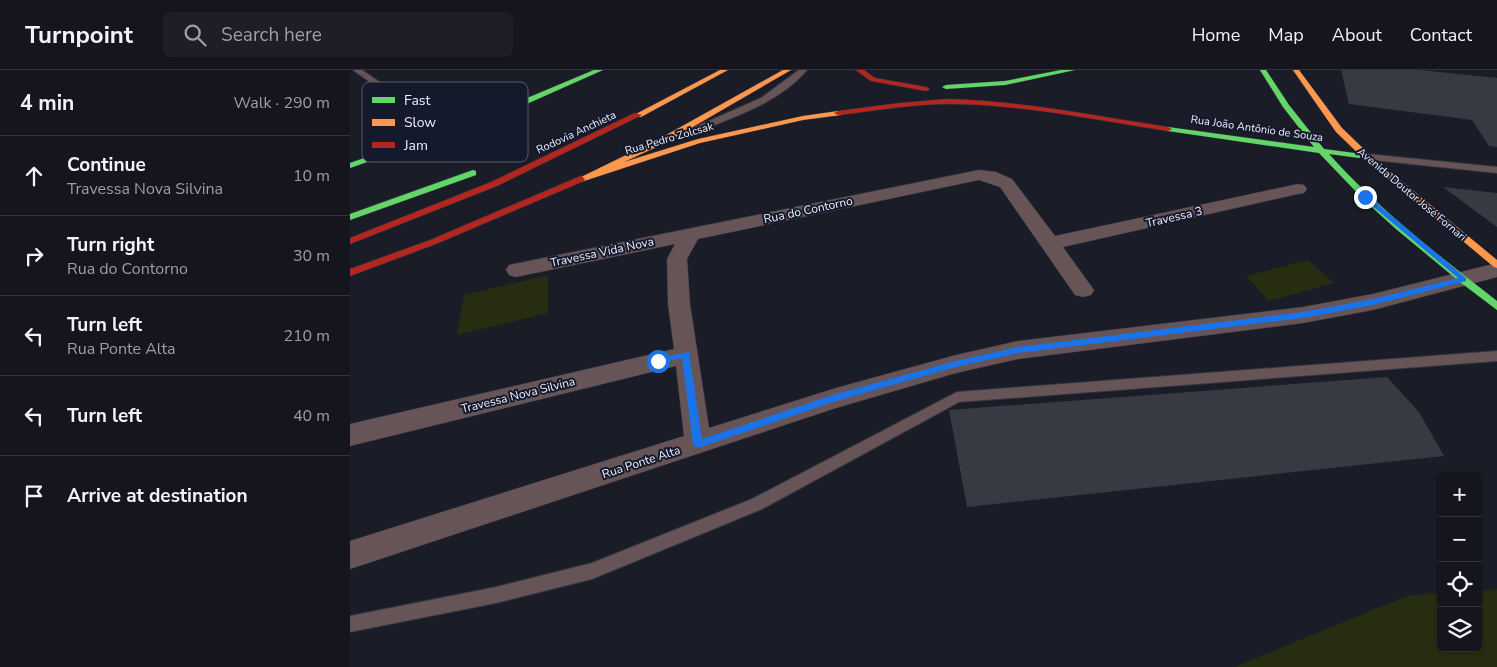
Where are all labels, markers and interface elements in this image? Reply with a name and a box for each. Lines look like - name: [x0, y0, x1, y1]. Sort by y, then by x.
- search box: [163, 12, 513, 57]
- text: Turnpoint: [25, 19, 133, 51]
- icon: search: [181, 21, 209, 49]
- text: Search here: [221, 22, 322, 48]
- text: Home: [1192, 23, 1240, 47]
- text: Map: [1268, 23, 1304, 47]
- text: About: [1332, 23, 1382, 47]
- text: Contact: [1410, 23, 1472, 47]
- legend: [362, 82, 528, 162]
- text: 4 min: [20, 89, 74, 117]
- text: Fast: [404, 91, 430, 110]
- text: Walk · 290 m: [234, 92, 330, 114]
- street label: Rodovia Anchieta: [534, 107, 619, 157]
- street label: Rua João Antônio de Souza: [1190, 112, 1324, 145]
- text: Slow: [404, 113, 436, 132]
- street label: Rua Pedro Zolcsak: [623, 119, 716, 158]
- text: Jam: [403, 136, 428, 155]
- street label: Avenida Doutor José Fornari: [1354, 144, 1469, 245]
- text: Continue: [67, 152, 146, 178]
- icon: ahead: [20, 162, 48, 190]
- text: 10 m: [293, 165, 330, 187]
- text: Travessa Nova Silvina: [67, 178, 223, 200]
- route end: [1354, 186, 1377, 209]
- street label: Rua do Contorno: [762, 193, 854, 227]
- street label: Travessa 3: [1144, 203, 1204, 231]
- text: Turn right: [67, 232, 154, 258]
- street label: Travessa Vida Nova: [549, 233, 655, 271]
- icon: right: [20, 242, 48, 270]
- text: 30 m: [293, 245, 330, 267]
- text: Rua do Contorno: [67, 258, 188, 280]
- text: Turn left: [67, 312, 142, 338]
- icon: left: [20, 322, 48, 350]
- text: 210 m: [283, 325, 330, 347]
- text: Rua Ponte Alta: [67, 338, 176, 360]
- route start: [647, 350, 670, 373]
- street label: Travessa Nova Silvina: [459, 373, 577, 417]
- icon: left: [20, 402, 48, 430]
- text: Turn left: [67, 403, 142, 429]
- text: 40 m: [293, 405, 330, 427]
- street label: Rua Ponte Alta: [600, 442, 682, 482]
- map controls: [1437, 472, 1482, 652]
- button: +: [1437, 472, 1482, 517]
- icon: arrive: [20, 482, 48, 510]
- text: Arrive at destination: [67, 483, 248, 509]
- button: −: [1437, 517, 1482, 562]
- button: locate: [1437, 562, 1482, 607]
- button: layers: [1437, 607, 1482, 652]

